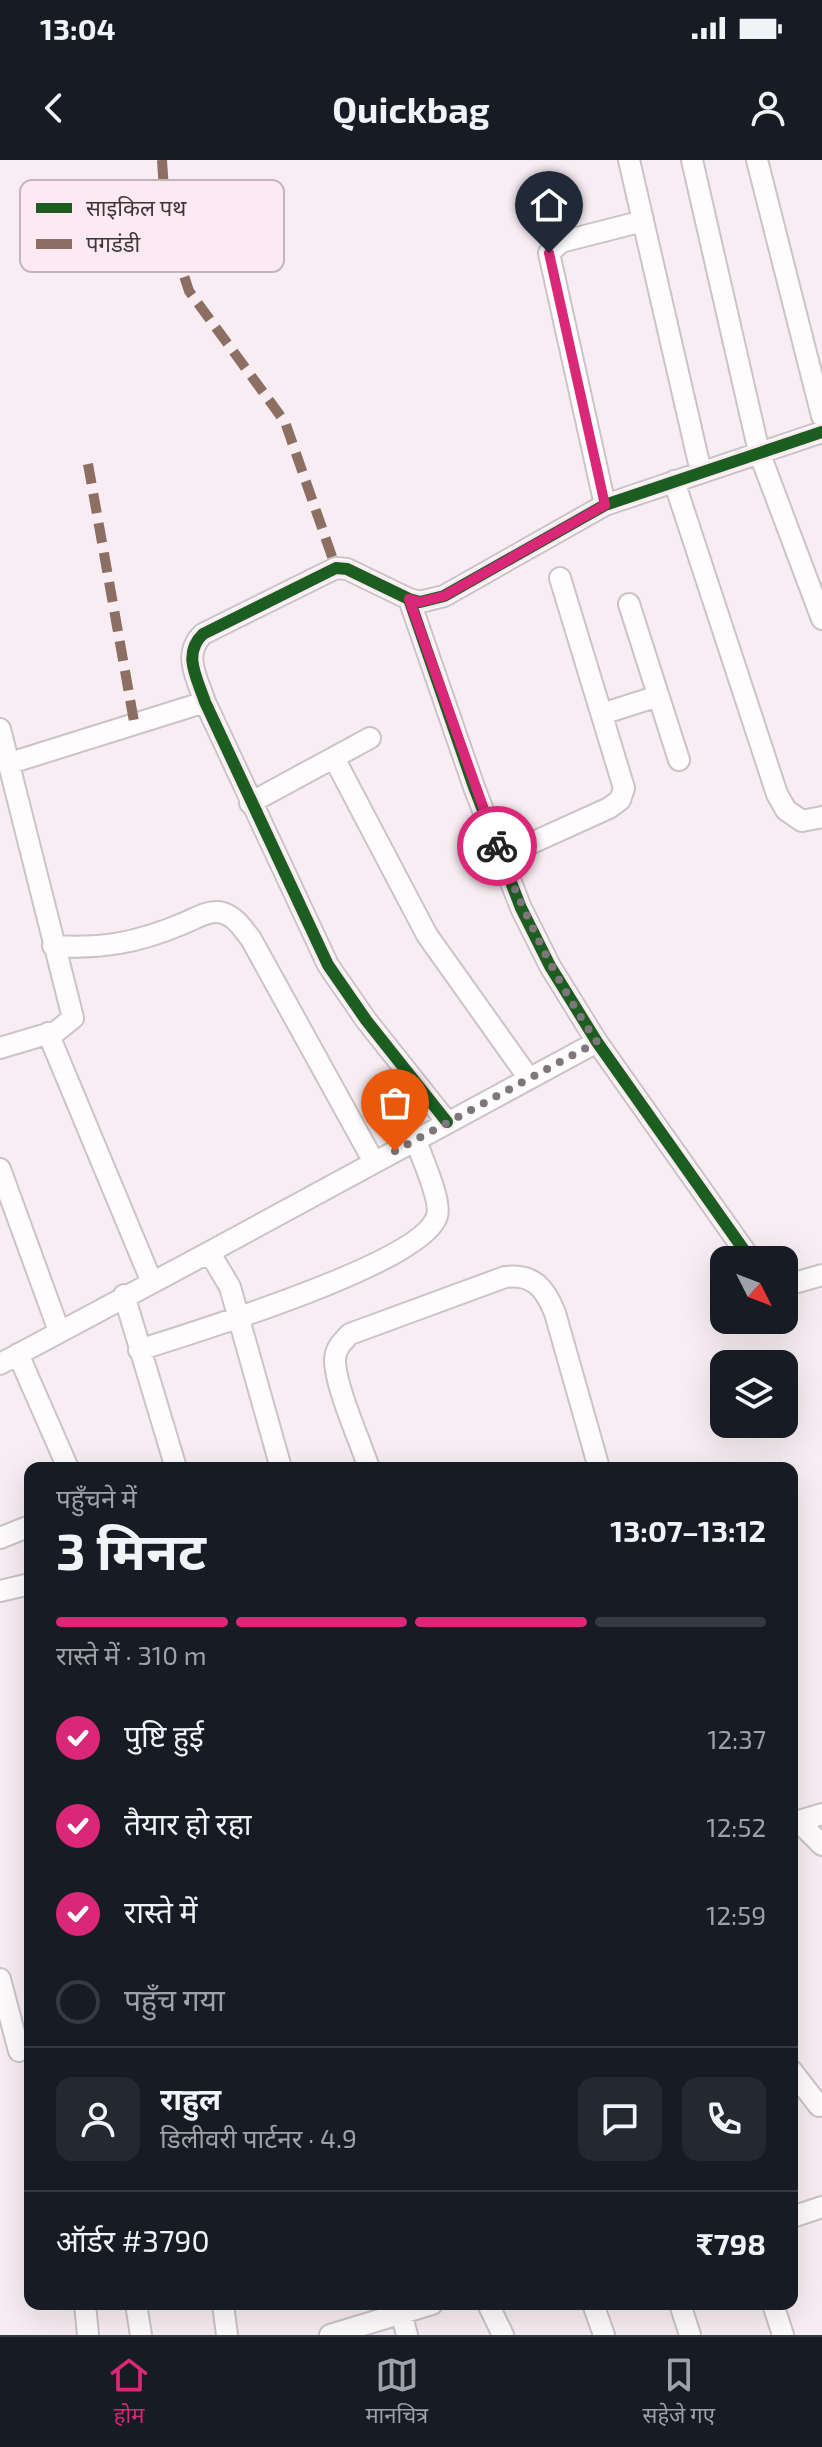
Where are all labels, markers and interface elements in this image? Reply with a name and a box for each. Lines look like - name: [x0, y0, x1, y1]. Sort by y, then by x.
- text: 13:04: [40, 10, 116, 46]
- icon: back: [32, 86, 76, 130]
- icon: person: [746, 86, 790, 130]
- text: Quickbag: [332, 87, 490, 130]
- pin: [515, 171, 583, 253]
- legend: [20, 180, 284, 272]
- icon: home: [527, 183, 571, 227]
- text: साइकिल पथ: [86, 194, 187, 220]
- text: पगडंडी: [86, 230, 140, 256]
- courier: [457, 806, 537, 886]
- icon: bike: [475, 824, 519, 868]
- pin: [361, 1069, 429, 1151]
- icon: bag: [373, 1081, 417, 1125]
- north arrow: [710, 1246, 798, 1334]
- map controls: [710, 1246, 798, 1438]
- button: layers: [710, 1350, 798, 1438]
- text: पहुँचने में: [56, 1482, 137, 1513]
- text: 13:07–13:12: [610, 1512, 766, 1548]
- text: 3 मिनट: [56, 1518, 206, 1580]
- text: रास्ते में · 310 m: [56, 1639, 206, 1670]
- icon: check: [56, 1716, 100, 1760]
- text: पुष्टि हुई: [124, 1717, 204, 1753]
- text: 12:37: [707, 1723, 766, 1754]
- icon: check: [56, 1804, 100, 1848]
- text: तैयार हो रहा: [124, 1805, 252, 1841]
- text: 12:52: [706, 1811, 766, 1842]
- icon: check: [56, 1892, 100, 1936]
- text: रास्ते में: [124, 1893, 197, 1929]
- text: 12:59: [706, 1899, 766, 1930]
- text: पहुँच गया: [124, 1981, 225, 2017]
- button: person: [56, 2077, 140, 2161]
- button: chat: [578, 2077, 662, 2161]
- button: phone: [682, 2077, 766, 2161]
- text: राहुल: [160, 2080, 221, 2116]
- text: डिलीवरी पार्टनर · 4.9: [160, 2122, 357, 2153]
- text: ऑर्डर #3790: [56, 2222, 210, 2258]
- text: ₹798: [696, 2225, 766, 2261]
- tab: होम: [107, 2353, 151, 2432]
- tab: मानचित्र: [365, 2353, 428, 2432]
- tab: सहेजे गए: [643, 2353, 715, 2432]

